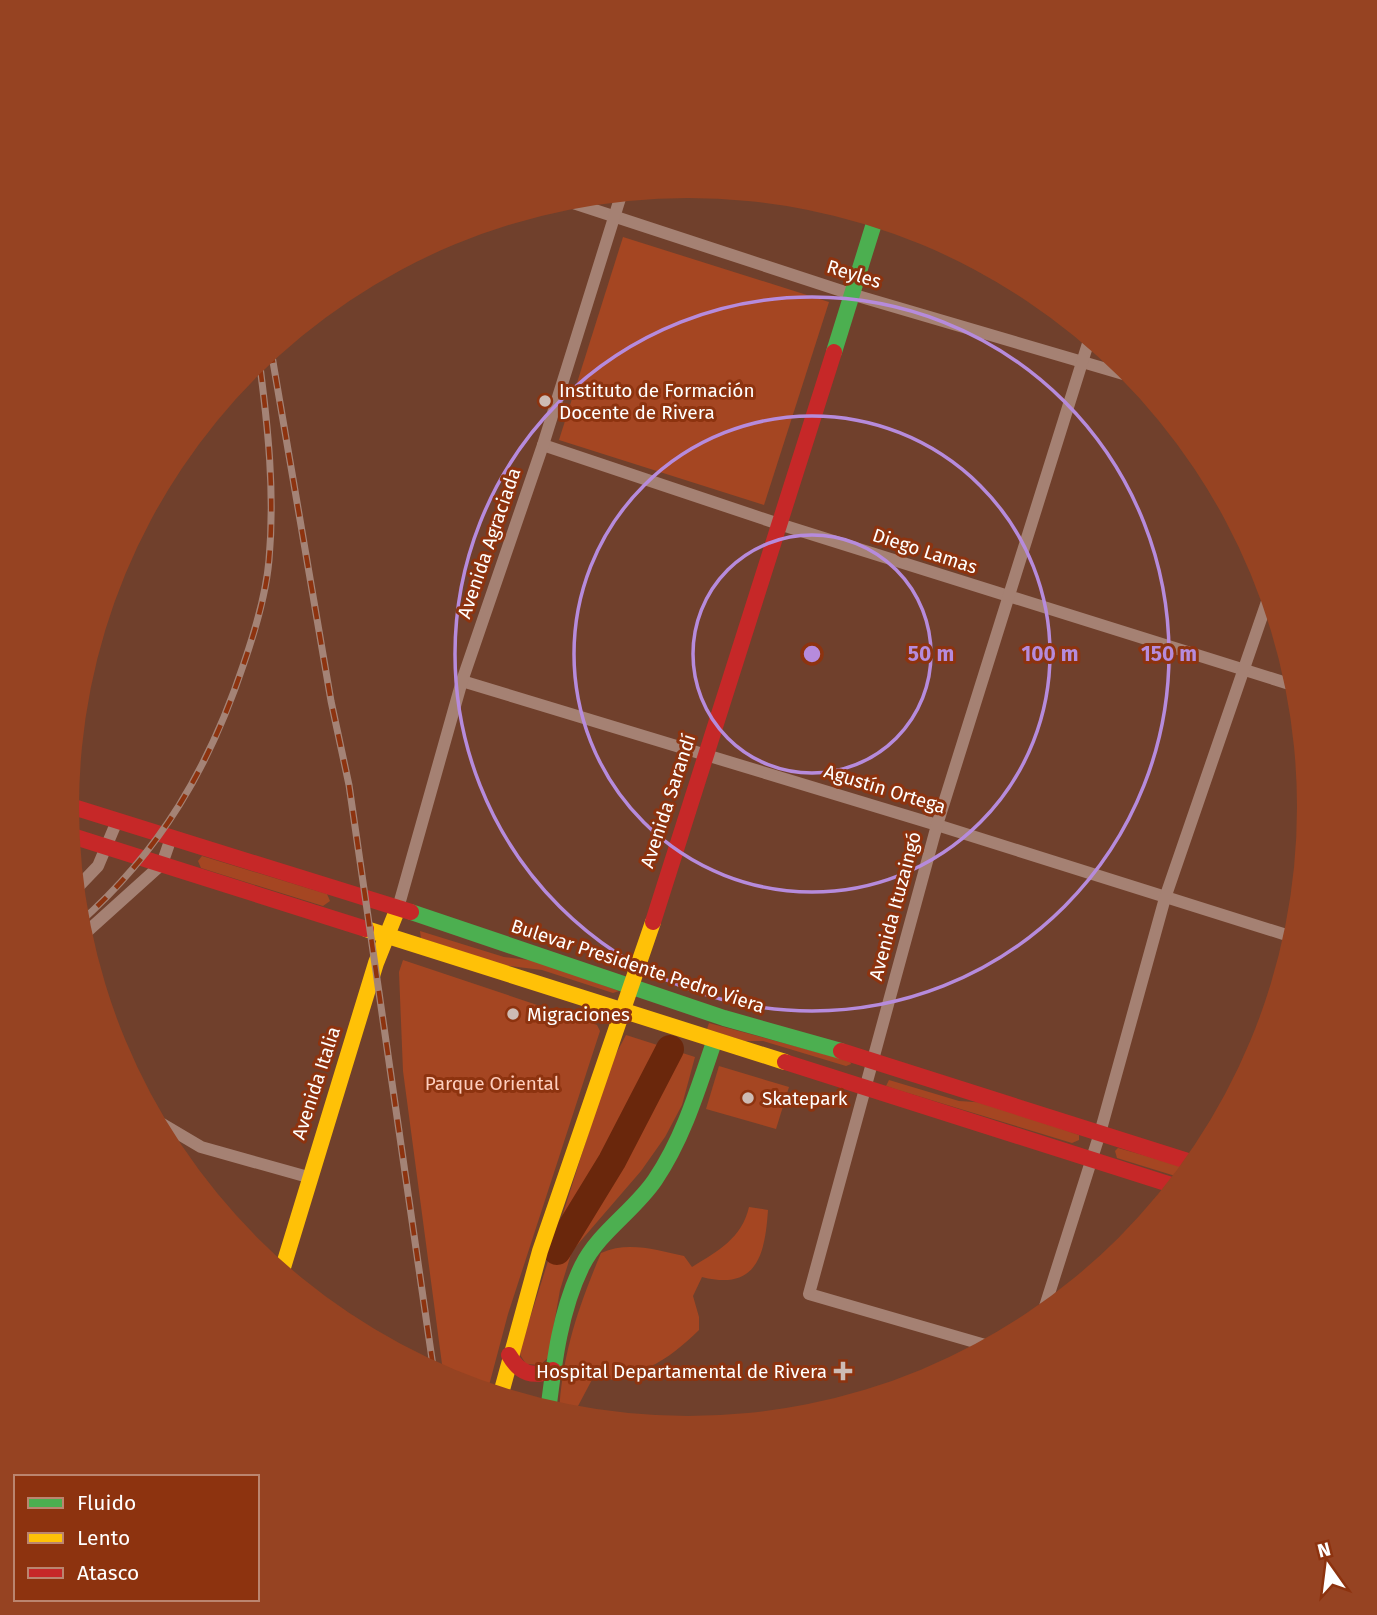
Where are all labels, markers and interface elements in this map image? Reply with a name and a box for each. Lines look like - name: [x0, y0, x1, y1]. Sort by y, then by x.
- street label: Reyles: [824, 255, 884, 293]
- place label: Instituto de Formación Docente de Rivera: [559, 379, 755, 424]
- marker: Instituto de Formación Docente de Rivera: [537, 393, 553, 409]
- street label: Avenida Agraciada: [452, 465, 526, 621]
- street label: Diego Lamas: [870, 523, 980, 579]
- text: 50 m: [908, 641, 954, 667]
- text: 100 m: [1021, 641, 1079, 667]
- text: 150 m: [1141, 641, 1197, 667]
- centre of rings: [800, 642, 824, 666]
- street label: Avenida Sarandí: [636, 731, 700, 871]
- street label: Agustín Ortega: [821, 760, 949, 818]
- street label: Avenida Ituzaingó: [864, 829, 926, 983]
- street label: Bulevar Presidente Pedro Viera: [508, 914, 768, 1018]
- place label: Migraciones: [527, 1003, 630, 1026]
- marker: Migraciones: [505, 1006, 521, 1022]
- street label: Avenida Italia: [287, 1024, 345, 1142]
- park label: Parque Oriental: [425, 1072, 560, 1095]
- place label: Skatepark: [762, 1087, 848, 1110]
- marker: Skatepark: [740, 1090, 756, 1106]
- place label: Hospital Departamental de Rivera: [536, 1360, 827, 1383]
- marker: Hospital Departamental de Rivera: [833, 1361, 853, 1381]
- legend: [14, 1475, 259, 1601]
- text: Fluido: [77, 1490, 136, 1516]
- text: Lento: [77, 1525, 130, 1551]
- north arrow: [1293, 1531, 1363, 1601]
- text: N: [1315, 1537, 1333, 1563]
- text: Atasco: [77, 1560, 139, 1586]

